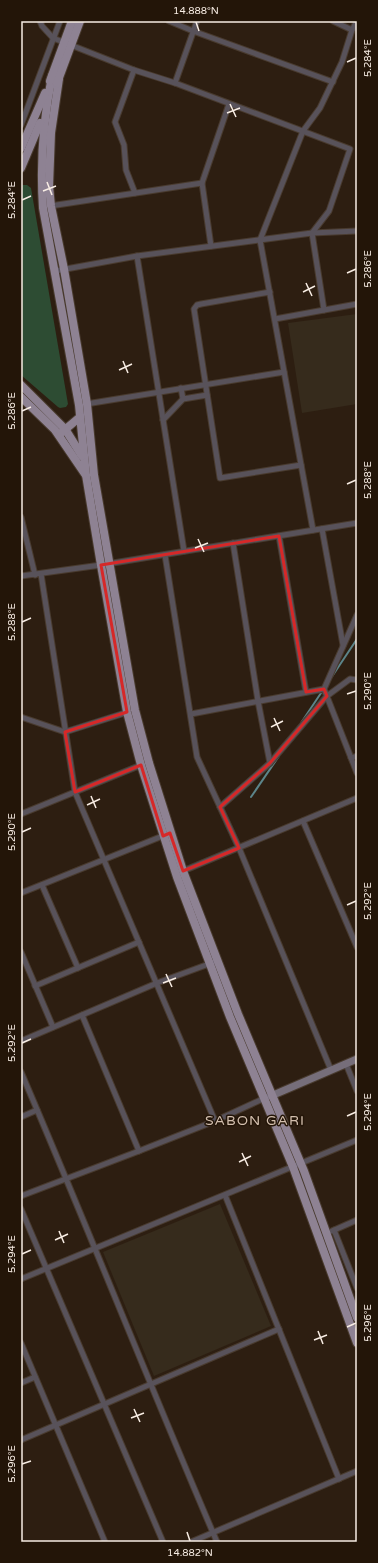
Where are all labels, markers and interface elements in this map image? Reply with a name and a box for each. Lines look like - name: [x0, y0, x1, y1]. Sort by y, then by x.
- text: 14.888°N: [173, 5, 219, 17]
- text: 5.284°E: [362, 39, 374, 77]
- text: 5.284°E: [6, 181, 18, 219]
- text: 5.286°E: [362, 250, 374, 288]
- text: 5.286°E: [6, 392, 18, 430]
- text: 5.288°E: [362, 461, 374, 499]
- text: 5.288°E: [6, 603, 18, 641]
- text: 5.290°E: [362, 672, 374, 710]
- text: 5.290°E: [6, 813, 18, 851]
- text: 5.292°E: [362, 882, 374, 920]
- text: 5.292°E: [6, 1024, 18, 1062]
- text: 5.294°E: [362, 1093, 374, 1131]
- district label: SABON GARI: [205, 1112, 305, 1129]
- text: 5.294°E: [6, 1235, 18, 1273]
- text: 5.296°E: [362, 1304, 374, 1342]
- text: 5.296°E: [6, 1445, 18, 1483]
- text: 14.882°N: [167, 1547, 213, 1559]

